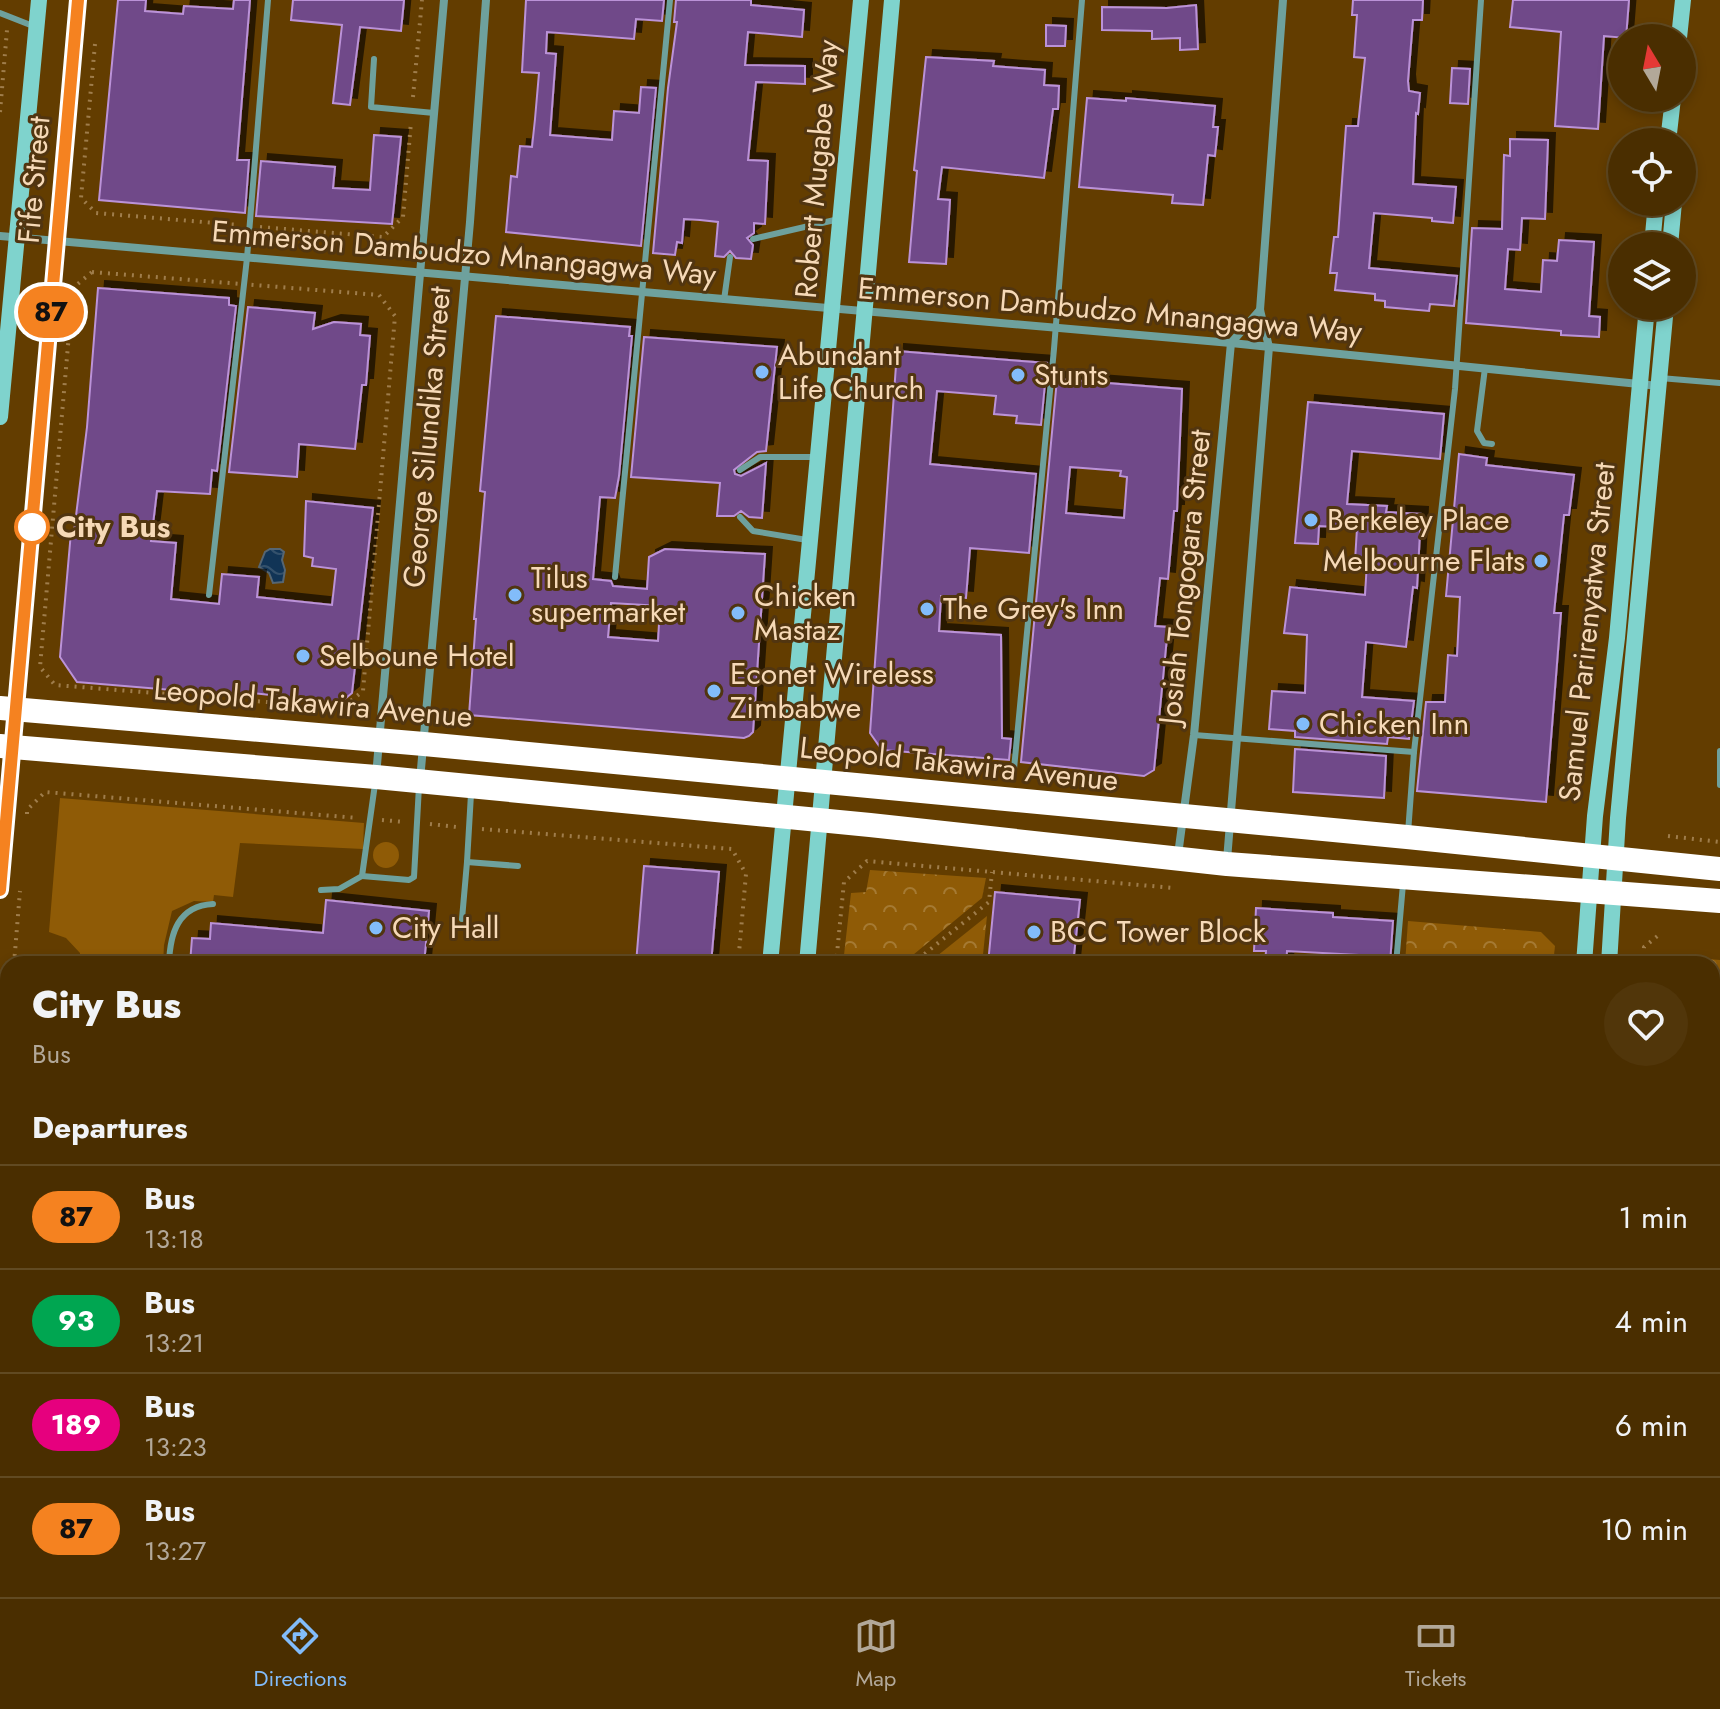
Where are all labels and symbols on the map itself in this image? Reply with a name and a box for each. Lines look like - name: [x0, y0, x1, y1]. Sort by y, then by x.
- north arrow: [1608, 24, 1696, 112]
- street label: Robert Mugabe Way: [784, 37, 849, 300]
- street label: Fife Street: [7, 114, 61, 245]
- street label: Emmerson Dambudzo Mnangagwa Way: [210, 209, 719, 296]
- street label: Emmerson Dambudzo Mnangagwa Way: [856, 266, 1365, 353]
- street label: George Silundika Street: [392, 284, 461, 589]
- line badge: 87: [15, 286, 87, 338]
- place label: Abundant Life Church: [778, 333, 924, 410]
- place label: Stunts: [1034, 353, 1108, 396]
- marker: Abundant Life Church: [753, 363, 771, 381]
- marker: Stunts: [1009, 366, 1027, 384]
- street label: Josiah Tongogara Street: [1147, 427, 1221, 730]
- street label: Samuel Parirenyatwa Street: [1547, 460, 1626, 804]
- place label: Berkeley Place: [1327, 498, 1509, 541]
- place label: City Bus: [56, 505, 170, 548]
- marker: City Bus: [15, 510, 49, 544]
- marker: Berkeley Place: [1302, 511, 1320, 529]
- place label: Melbourne Flats: [1323, 539, 1525, 582]
- marker: Melbourne Flats: [1532, 552, 1550, 570]
- place label: Tilus supermarket: [531, 556, 686, 633]
- place label: Chicken Mastaz: [754, 574, 856, 651]
- marker: Tilus supermarket: [506, 586, 524, 604]
- place label: The Grey's Inn: [943, 587, 1124, 630]
- marker: The Grey's Inn: [918, 600, 936, 618]
- marker: Chicken Mastaz: [729, 604, 747, 622]
- place label: Selboune Hotel: [319, 634, 515, 677]
- marker: Selboune Hotel: [294, 647, 312, 665]
- place label: Econet Wireless Zimbabwe: [730, 652, 934, 729]
- street label: Leopold Takawira Avenue: [152, 667, 474, 738]
- marker: Econet Wireless Zimbabwe: [705, 682, 723, 700]
- place label: Chicken Inn: [1319, 702, 1469, 745]
- marker: Chicken Inn: [1294, 715, 1312, 733]
- street label: Leopold Takawira Avenue: [798, 725, 1120, 802]
- place label: City Hall: [392, 906, 499, 949]
- place label: BCC Tower Block: [1050, 910, 1267, 953]
- marker: City Hall: [367, 919, 385, 937]
- marker: BCC Tower Block: [1025, 923, 1043, 941]

